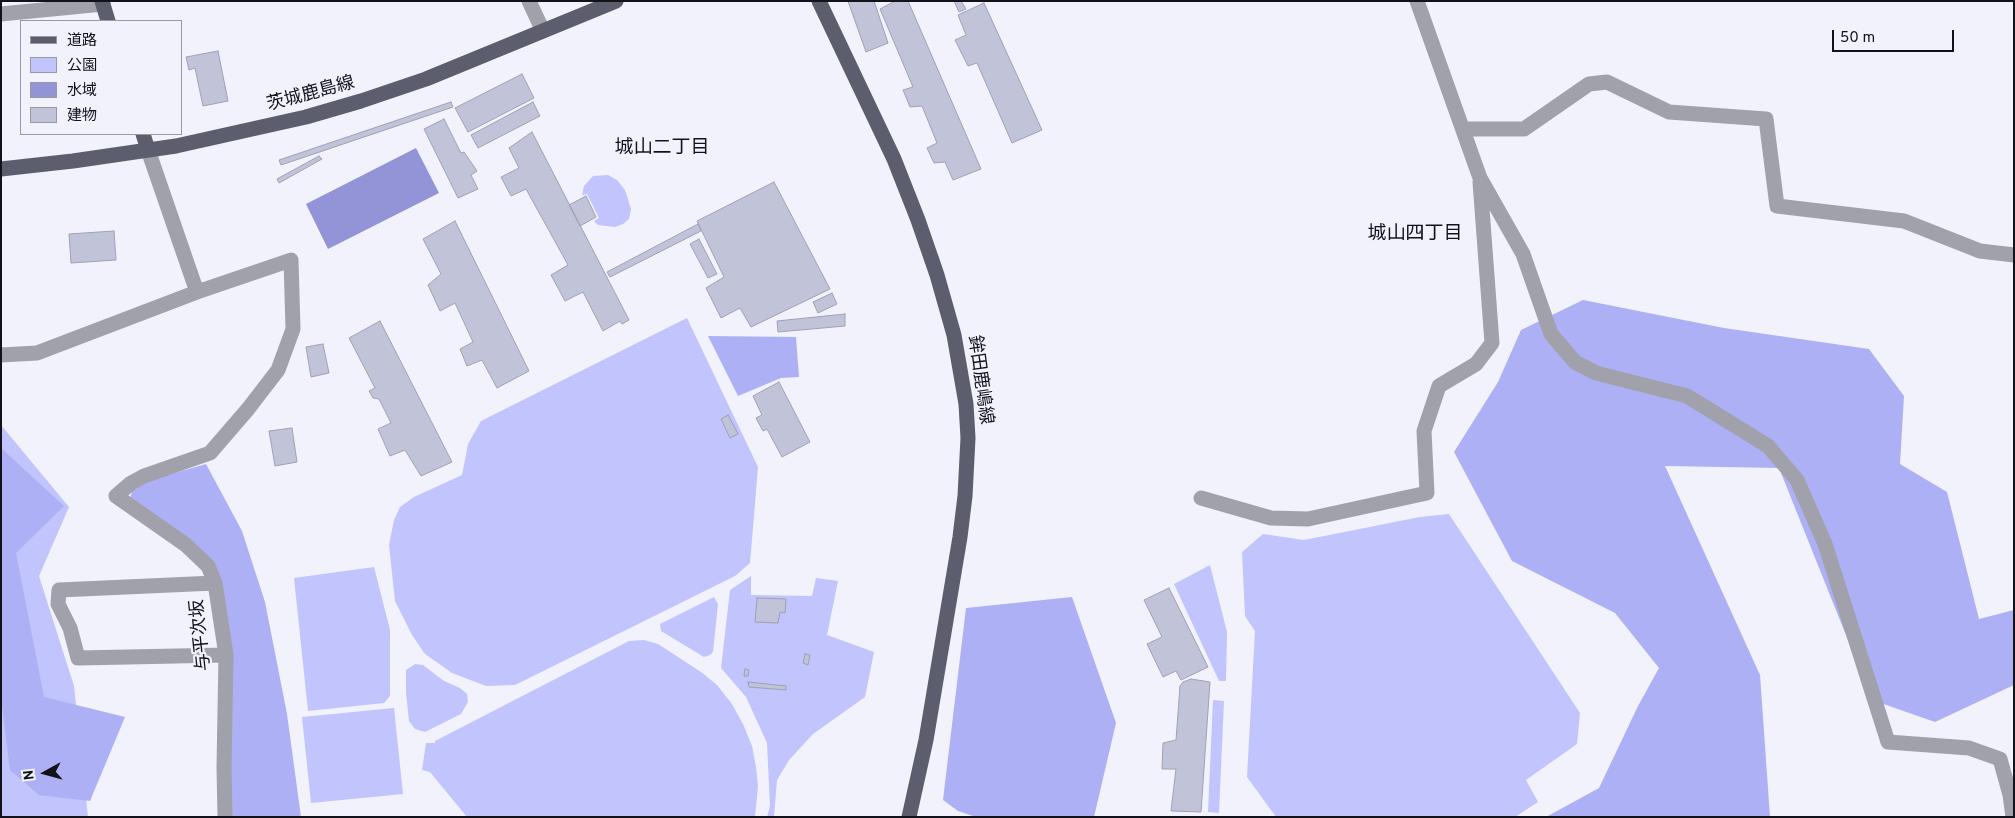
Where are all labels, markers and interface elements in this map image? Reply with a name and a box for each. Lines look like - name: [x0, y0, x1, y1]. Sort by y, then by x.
- legend: [20, 20, 182, 135]
- scale bar: [1835, 20, 1958, 52]
- text: 50 m: [1840, 29, 1875, 48]
- text: 道路: [67, 32, 97, 51]
- text: 公園: [67, 57, 97, 76]
- street label: 茨城鹿島線: [265, 73, 357, 117]
- text: 水域: [67, 82, 97, 101]
- text: 建物: [67, 107, 97, 126]
- district label: 城山二丁目: [615, 138, 709, 160]
- district label: 城山四丁目: [1368, 224, 1462, 246]
- street label: 鉾田鹿嶋線: [962, 334, 996, 426]
- street label: 与平次坂: [187, 598, 217, 672]
- north arrow: [20, 748, 70, 798]
- text: N: [21, 769, 39, 781]

